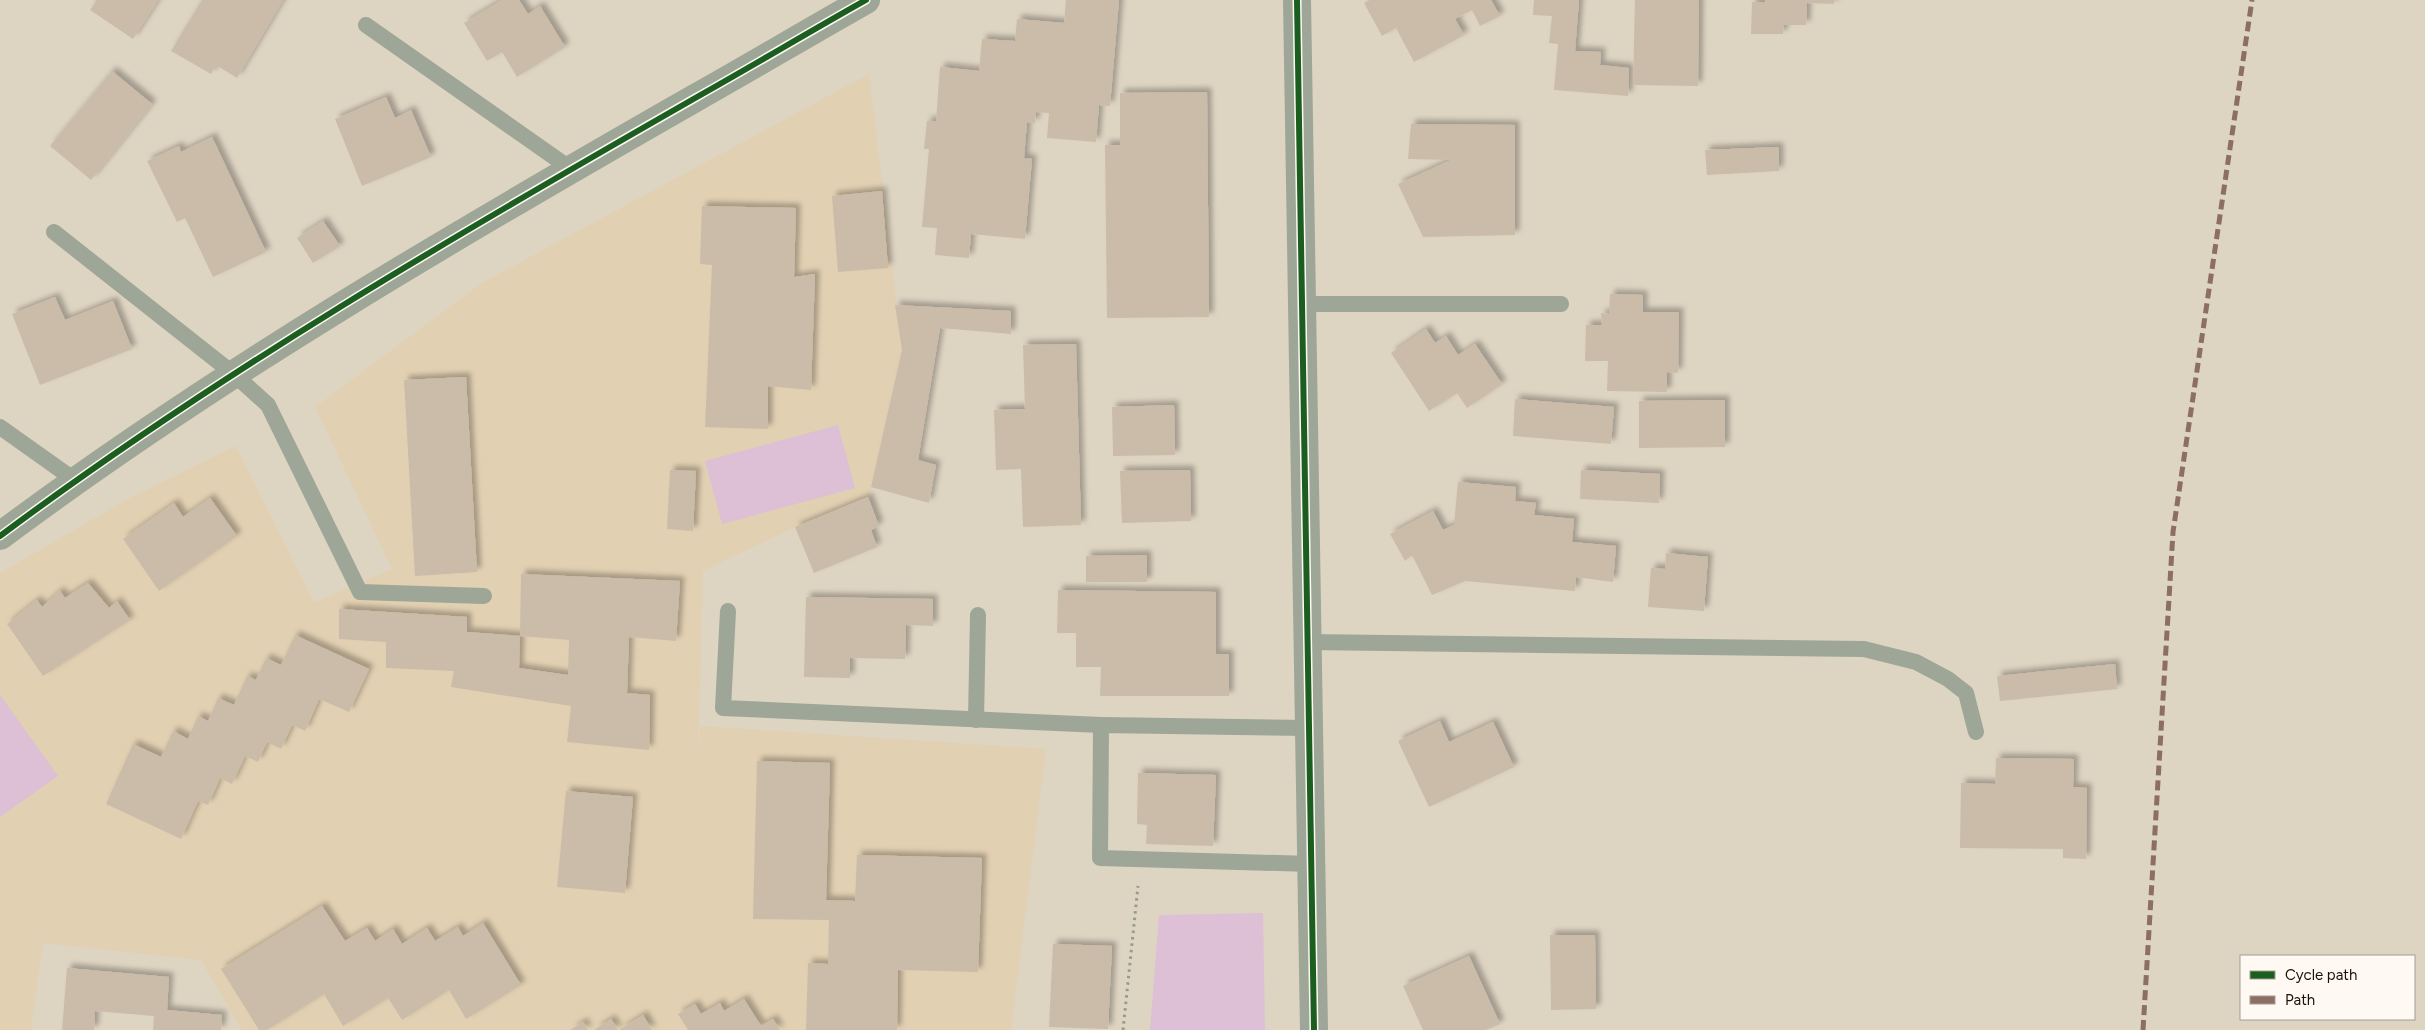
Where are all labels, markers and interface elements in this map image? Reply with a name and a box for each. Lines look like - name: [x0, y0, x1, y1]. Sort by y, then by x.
- legend: [2240, 955, 2415, 1020]
- text: Cycle path: [2285, 966, 2357, 984]
- text: Path: [2285, 991, 2315, 1009]

